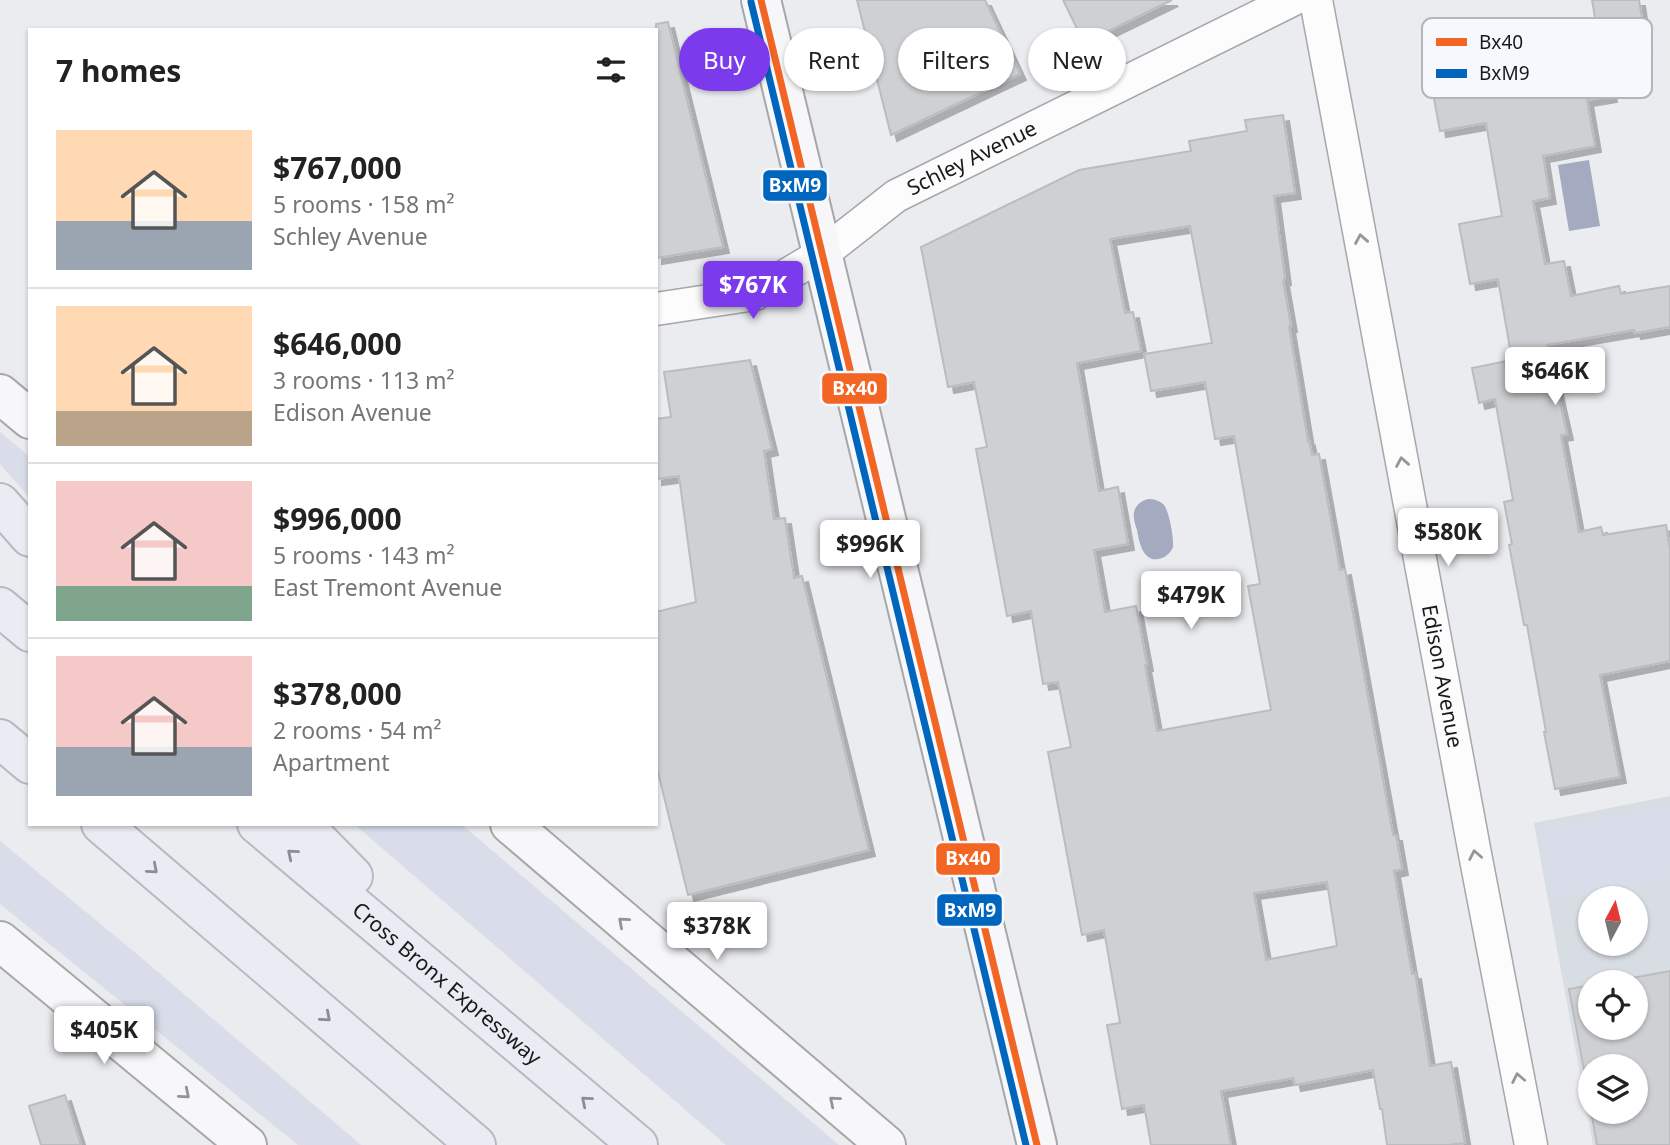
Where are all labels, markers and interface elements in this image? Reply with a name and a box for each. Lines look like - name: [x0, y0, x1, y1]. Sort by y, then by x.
- legend: [1422, 18, 1652, 98]
- chip: Buy: [679, 28, 770, 91]
- chip: Rent: [784, 28, 884, 91]
- chip: Filters: [898, 28, 1014, 91]
- chip: New: [1028, 28, 1126, 91]
- text: Bx40: [1479, 29, 1523, 55]
- text: 7 homes: [56, 50, 181, 91]
- icon: filters: [592, 51, 630, 89]
- text: BxM9: [1479, 60, 1530, 86]
- street label: Schley Avenue: [902, 114, 1041, 201]
- text: $767,000: [273, 147, 402, 188]
- icon: home: [112, 158, 196, 242]
- line badge: BxM9: [762, 169, 828, 202]
- text: BxM9: [769, 172, 821, 198]
- text: 5 rooms · 158 m²: [273, 188, 455, 220]
- text: Schley Avenue: [273, 220, 428, 252]
- one-way arrow: [1354, 233, 1369, 245]
- pin: $767K: [704, 262, 802, 321]
- text: $767K: [719, 268, 787, 300]
- text: $646,000: [273, 323, 402, 364]
- icon: home: [112, 334, 196, 418]
- pin: $646K: [1506, 348, 1604, 407]
- text: $646K: [1521, 354, 1589, 386]
- text: 3 rooms · 113 m²: [273, 364, 455, 396]
- line badge: Bx40: [821, 372, 888, 405]
- text: Bx40: [832, 375, 878, 401]
- text: Edison Avenue: [273, 396, 432, 428]
- one-way arrow: [1395, 456, 1410, 468]
- text: $996,000: [273, 498, 402, 539]
- pin: $580K: [1399, 508, 1497, 568]
- icon: home: [112, 509, 196, 593]
- text: $580K: [1414, 515, 1482, 547]
- pin: $996K: [821, 520, 919, 580]
- text: $996K: [836, 527, 904, 559]
- text: 5 rooms · 143 m²: [273, 539, 455, 571]
- text: East Tremont Avenue: [273, 571, 502, 603]
- pin: $479K: [1142, 572, 1240, 631]
- text: $479K: [1157, 578, 1225, 610]
- street label: Edison Avenue: [1416, 602, 1470, 750]
- text: $378,000: [273, 673, 402, 714]
- icon: home: [112, 684, 196, 768]
- text: 2 rooms · 54 m²: [273, 714, 442, 746]
- text: Apartment: [273, 746, 390, 778]
- line badge: Bx40: [935, 842, 1001, 876]
- text: Bx40: [945, 845, 991, 871]
- one-way arrow: [1468, 849, 1483, 861]
- one-way arrow: [288, 850, 301, 862]
- one-way arrow: [145, 861, 158, 873]
- north arrow: [1578, 886, 1648, 956]
- map controls: [1578, 886, 1648, 1124]
- line badge: BxM9: [936, 893, 1003, 927]
- street label: Cross Bronx Expressway: [347, 895, 548, 1071]
- text: BxM9: [944, 897, 996, 923]
- pin: $378K: [668, 902, 766, 962]
- text: $378K: [683, 909, 751, 941]
- one-way arrow: [619, 918, 632, 930]
- button: locate: [1578, 970, 1648, 1040]
- pin: $405K: [55, 1006, 153, 1066]
- one-way arrow: [318, 1009, 331, 1021]
- text: $405K: [70, 1013, 138, 1045]
- button: layers: [1578, 1054, 1648, 1124]
- one-way arrow: [1511, 1072, 1526, 1084]
- one-way arrow: [176, 1086, 189, 1098]
- one-way arrow: [581, 1097, 593, 1110]
- one-way arrow: [829, 1097, 842, 1109]

